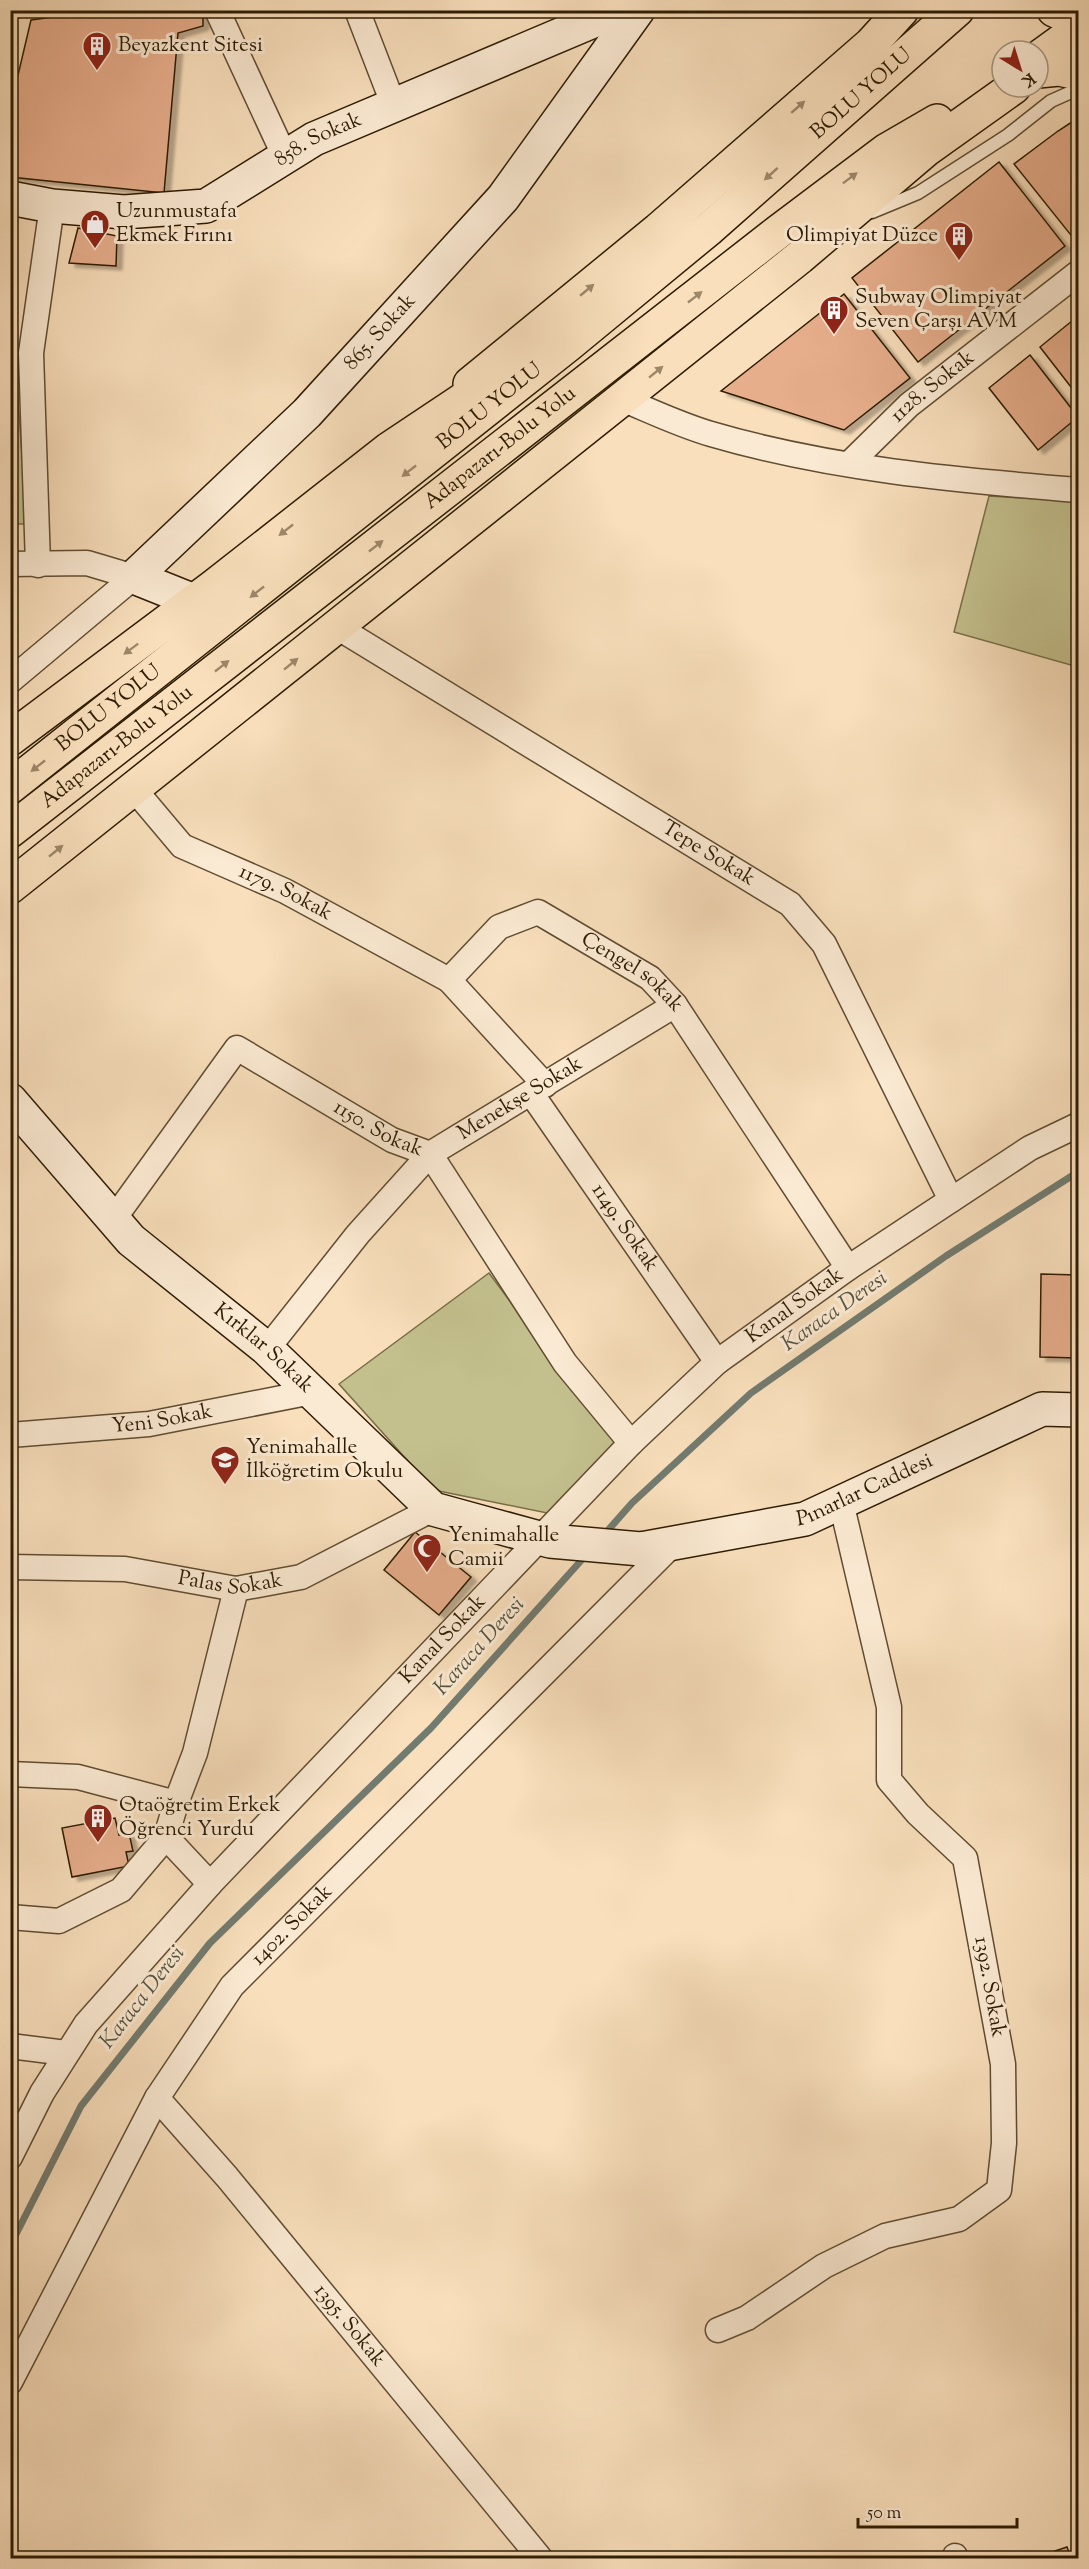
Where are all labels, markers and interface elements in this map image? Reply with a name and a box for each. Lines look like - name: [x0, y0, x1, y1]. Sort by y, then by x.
- building icon: Beyazkent Sitesi: [81, 30, 113, 72]
- place label: Beyazkent Sitesi: [118, 31, 263, 61]
- north arrow: [990, 39, 1050, 99]
- street label: BOLU YOLU: [804, 41, 919, 147]
- text: K: [1016, 66, 1039, 92]
- one-way arrow: [790, 101, 805, 114]
- street label: 858. Sokak: [269, 105, 367, 175]
- one-way arrow: [764, 167, 779, 180]
- one-way arrow: [842, 172, 858, 184]
- place label: Uzunmustafa Ekmek Fırını: [116, 197, 237, 251]
- shop icon: Uzunmustafa Ekmek Fırını: [79, 208, 111, 250]
- building icon: Olimpiyat Düzce: [943, 220, 975, 262]
- place label: Olimpiyat Düzce: [786, 221, 938, 251]
- place label: Subway Olimpiyat Seven Çarşı AVM: [855, 283, 1022, 337]
- one-way arrow: [579, 284, 594, 297]
- street label: 865. Sokak: [338, 287, 424, 377]
- one-way arrow: [688, 291, 703, 303]
- building icon: Subway Olimpiyat Seven Çarşı AVM: [818, 294, 850, 336]
- street label: 1128. Sokak: [884, 343, 982, 430]
- street label: BOLU YOLU: [431, 356, 549, 458]
- one-way arrow: [649, 366, 664, 378]
- street label: Adapazarı-Bolu Yolu: [418, 379, 583, 517]
- one-way arrow: [402, 464, 417, 476]
- one-way arrow: [279, 524, 294, 536]
- one-way arrow: [368, 539, 384, 552]
- one-way arrow: [249, 585, 264, 598]
- one-way arrow: [124, 642, 139, 654]
- street label: BOLU YOLU: [50, 658, 168, 760]
- one-way arrow: [283, 658, 298, 670]
- one-way arrow: [215, 660, 230, 672]
- street label: Adapazarı-Bolu Yolu: [35, 678, 200, 816]
- one-way arrow: [30, 759, 46, 772]
- street label: Tepe Sokak: [656, 814, 761, 894]
- one-way arrow: [48, 844, 64, 857]
- street label: 1179. Sokak: [234, 857, 338, 929]
- street label: Çengel sokak: [575, 925, 690, 1020]
- street label: Menekşe Sokak: [452, 1049, 589, 1149]
- street label: 1150. Sokak: [327, 1093, 428, 1165]
- street label: 1149. Sokak: [583, 1178, 666, 1278]
- street label: Kanal Sokak: [740, 1260, 850, 1352]
- water label: Karaca Deresi: [775, 1264, 895, 1360]
- street label: Kırklar Sokak: [206, 1296, 320, 1401]
- street label: Yeni Sokak: [110, 1397, 216, 1442]
- place label: Yenimahalle İlköğretim Okulu: [246, 1433, 403, 1487]
- school or university icon: Yenimahalle İlköğretim Okulu: [209, 1444, 241, 1486]
- street label: Pınarlar Caddesi: [794, 1447, 938, 1535]
- place label: Yenimahalle Camii: [448, 1521, 559, 1575]
- mosque icon: Yenimahalle Camii: [411, 1532, 443, 1574]
- street label: Palas Sokak: [175, 1564, 286, 1604]
- street label: Kanal Sokak: [393, 1588, 494, 1691]
- water label: Karaca Deresi: [427, 1591, 533, 1703]
- place label: Otaöğretim Erkek Öğrenci Yurdu: [119, 1791, 281, 1845]
- building icon: Otaöğretim Erkek Öğrenci Yurdu: [82, 1802, 114, 1844]
- street label: 1402. Sokak: [245, 1878, 340, 1973]
- street label: 1392. Sokak: [965, 1934, 1013, 2040]
- water label: Karaca Deresi: [93, 1940, 193, 2056]
- street label: 1395. Sokak: [306, 2278, 393, 2374]
- scale bar: [858, 2491, 1017, 2529]
- text: 50 m: [866, 2501, 902, 2527]

